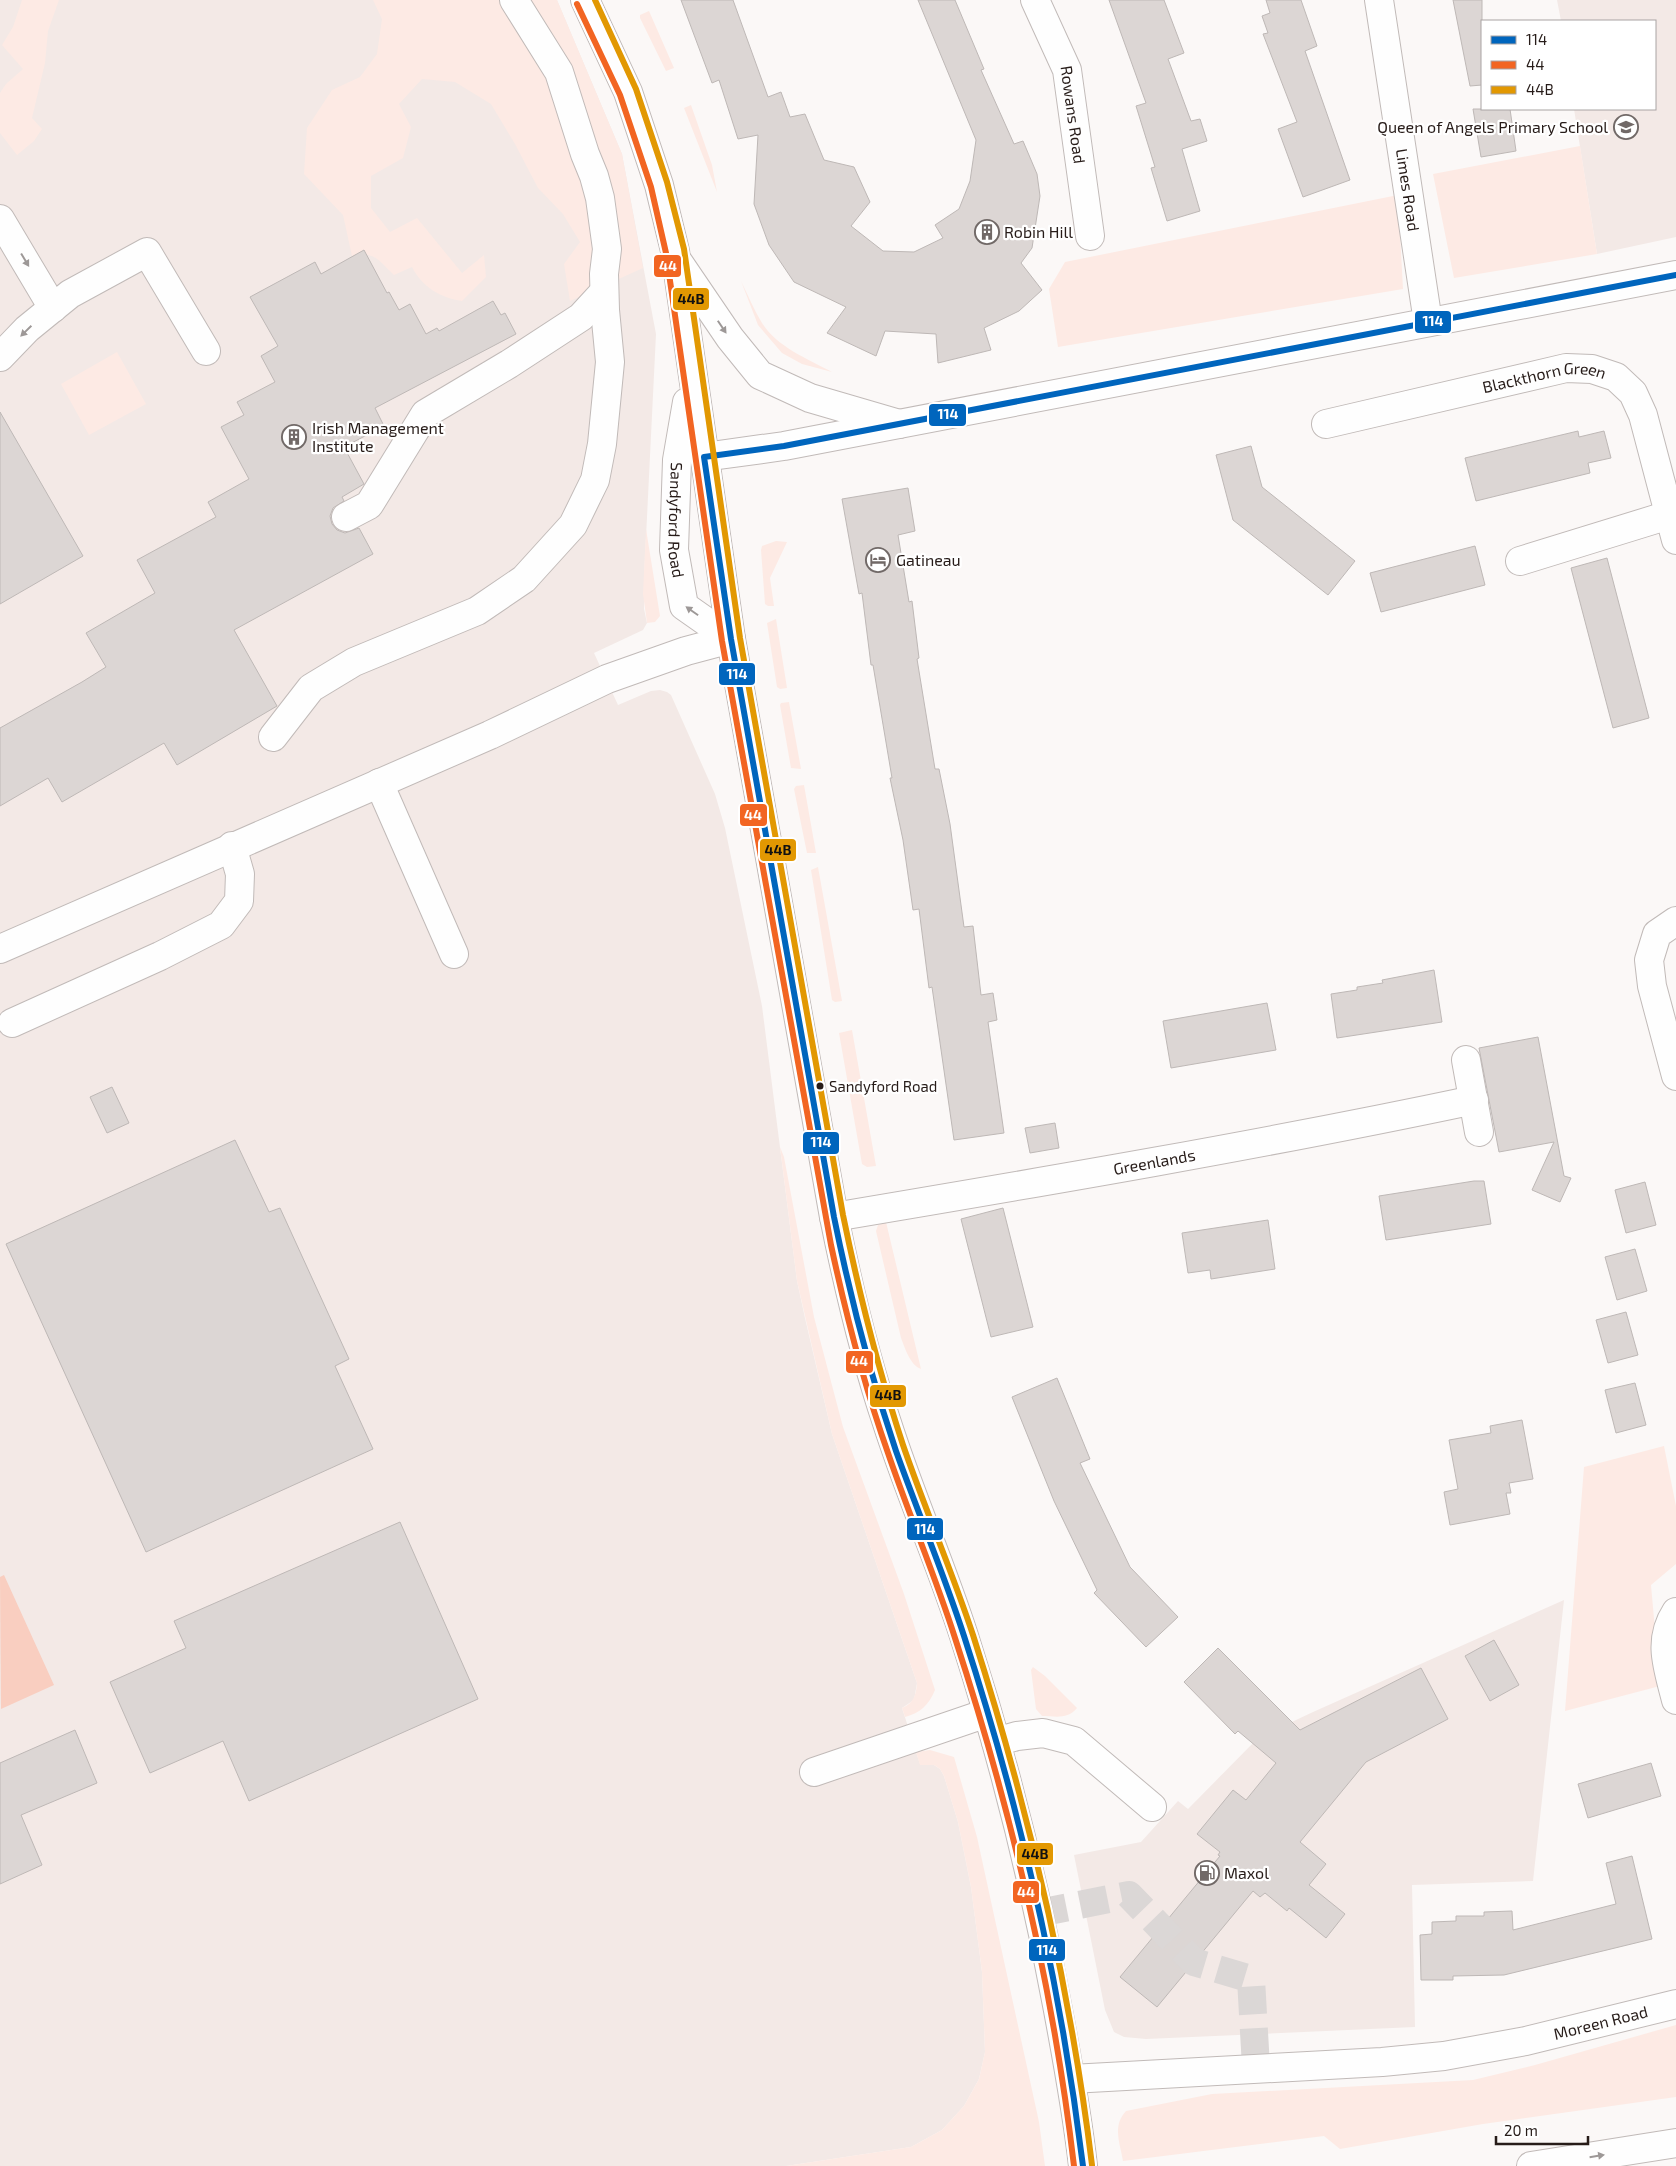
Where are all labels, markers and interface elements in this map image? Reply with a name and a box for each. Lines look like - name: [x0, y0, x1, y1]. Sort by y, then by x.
- legend: [1481, 20, 1656, 110]
- text: 114: [1526, 30, 1547, 48]
- text: 44: [1526, 55, 1544, 73]
- street label: Rowans Road: [1057, 64, 1090, 165]
- text: 44B: [1526, 80, 1554, 98]
- school or university icon: Queen of Angels Primary School: [1613, 114, 1639, 140]
- place label: Queen of Angels Primary School: [1377, 117, 1608, 137]
- street label: Limes Road: [1393, 147, 1424, 232]
- building icon: Robin Hill: [974, 219, 1000, 245]
- place label: Robin Hill: [1004, 222, 1073, 241]
- one-way arrow: [21, 254, 30, 267]
- line badge: 44: [653, 254, 682, 278]
- text: 44: [659, 257, 677, 274]
- line badge: 44B: [672, 287, 710, 311]
- text: 44B: [678, 290, 704, 307]
- line badge: 114: [1414, 310, 1452, 334]
- text: 114: [1422, 312, 1444, 329]
- one-way arrow: [718, 320, 727, 334]
- one-way arrow: [20, 325, 32, 337]
- street label: Blackthorn Green: [1481, 358, 1609, 396]
- line badge: 114: [928, 403, 967, 427]
- text: 114: [937, 405, 959, 422]
- place label: Irish Management Institute: [312, 418, 444, 455]
- building icon: Irish Management Institute: [281, 424, 307, 450]
- street label: Sandyford Road: [665, 462, 689, 579]
- hotel icon: Gatineau: [865, 547, 891, 573]
- place label: Gatineau: [896, 550, 961, 569]
- one-way arrow: [685, 606, 699, 616]
- line badge: 114: [718, 662, 756, 686]
- text: 114: [726, 665, 748, 682]
- line badge: 44: [739, 803, 768, 827]
- text: 44: [744, 806, 762, 823]
- line badge: 44B: [759, 838, 797, 862]
- text: 44B: [765, 841, 791, 858]
- place label: Sandyford Road: [829, 1077, 937, 1095]
- marker: Sandyford Road: [815, 1081, 825, 1091]
- line badge: 114: [802, 1131, 840, 1155]
- text: 114: [810, 1133, 832, 1150]
- street label: Greenlands: [1112, 1145, 1197, 1178]
- line badge: 44: [845, 1350, 874, 1374]
- text: 44: [850, 1352, 868, 1369]
- line badge: 44B: [869, 1384, 907, 1408]
- text: 44B: [875, 1386, 901, 1403]
- line badge: 114: [906, 1517, 944, 1541]
- text: 114: [914, 1520, 936, 1537]
- line badge: 44B: [1016, 1842, 1054, 1866]
- text: 44B: [1022, 1845, 1048, 1862]
- fuel station icon: Maxol: [1194, 1860, 1220, 1886]
- place label: Maxol: [1224, 1863, 1269, 1882]
- line badge: 44: [1012, 1880, 1040, 1904]
- text: 44: [1017, 1883, 1035, 1900]
- line badge: 114: [1028, 1938, 1066, 1962]
- text: 114: [1036, 1941, 1058, 1958]
- street label: Moreen Road: [1552, 2001, 1650, 2043]
- scale bar: [1496, 2114, 1588, 2146]
- text: 20 m: [1504, 2121, 1538, 2139]
- one-way arrow: [1589, 2151, 1605, 2159]

